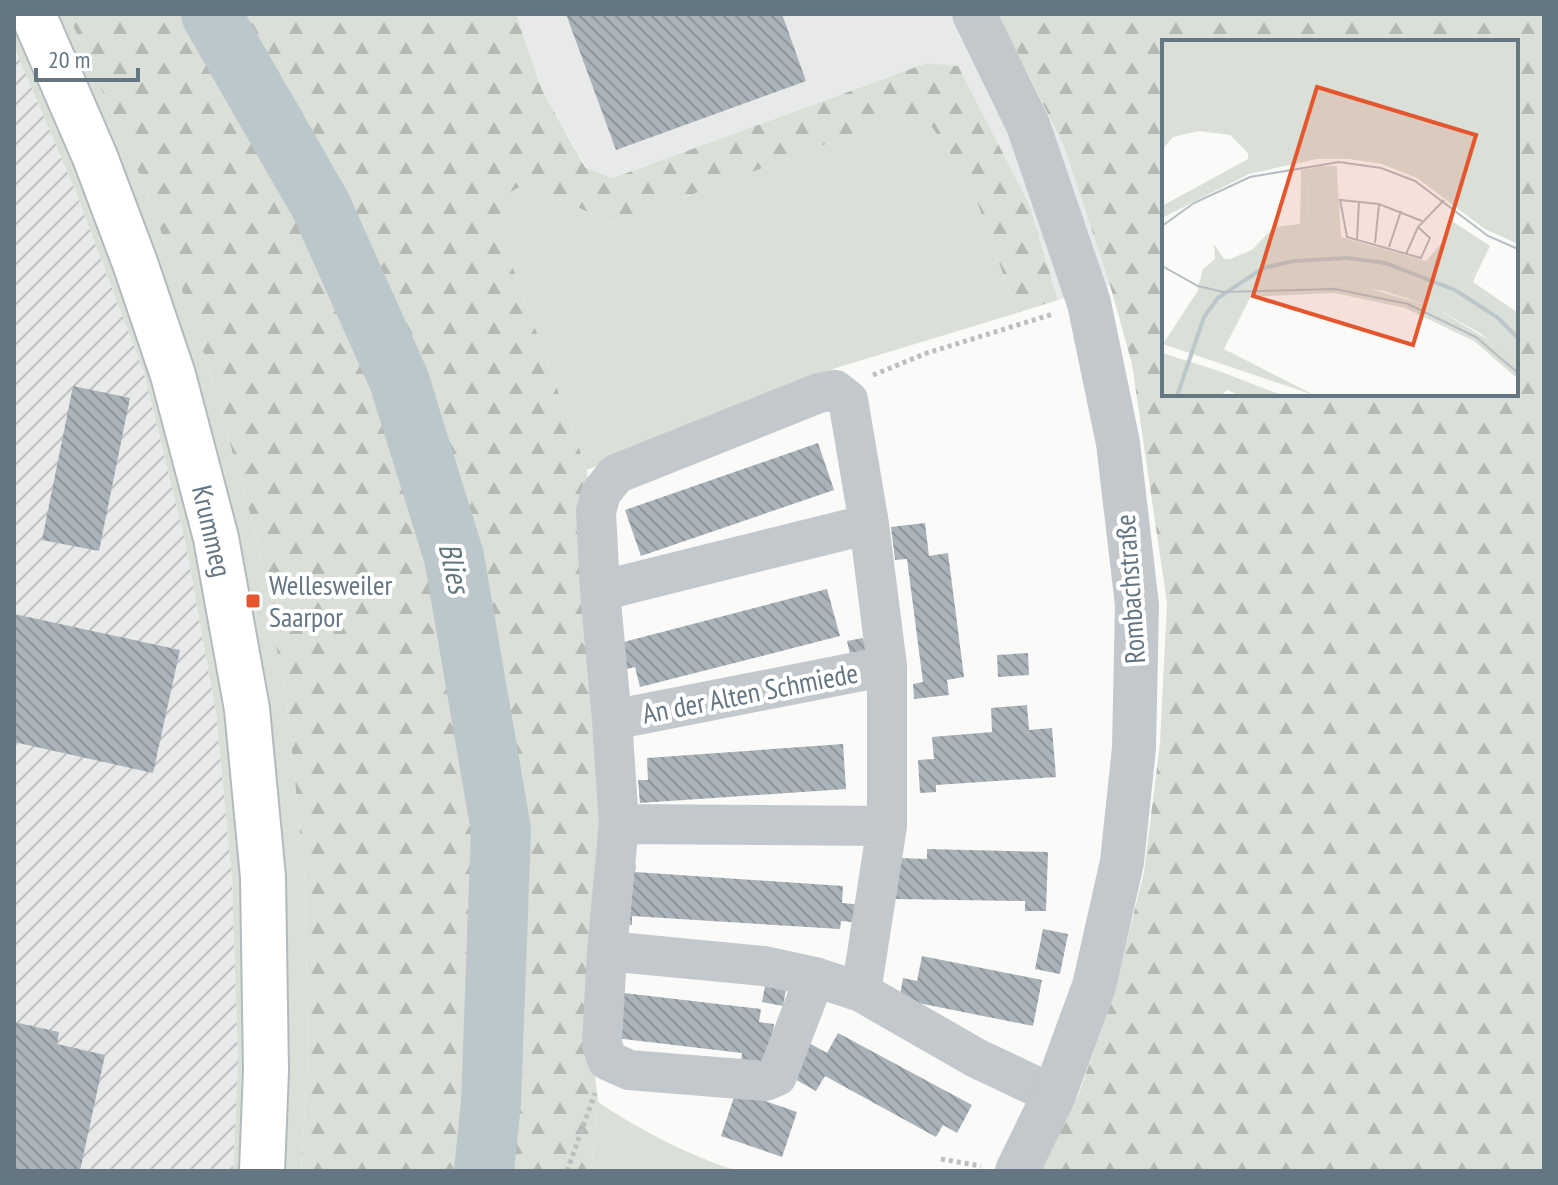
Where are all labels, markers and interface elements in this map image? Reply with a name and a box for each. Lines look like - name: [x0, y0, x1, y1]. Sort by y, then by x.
- scale bar: [36, 32, 138, 82]
- inset map: [1162, 40, 1518, 396]
- text: 20 m: [48, 44, 90, 75]
- street label: Krummeg: [184, 481, 241, 580]
- street label: Rombachstraße: [1106, 513, 1153, 665]
- water label: Blies: [431, 539, 481, 599]
- place label: Wellesweiler Saarpor: [269, 566, 392, 635]
- marker: Wellesweiler Saarpor: [244, 592, 262, 610]
- street label: An der Alten Schmiede: [639, 653, 861, 732]

